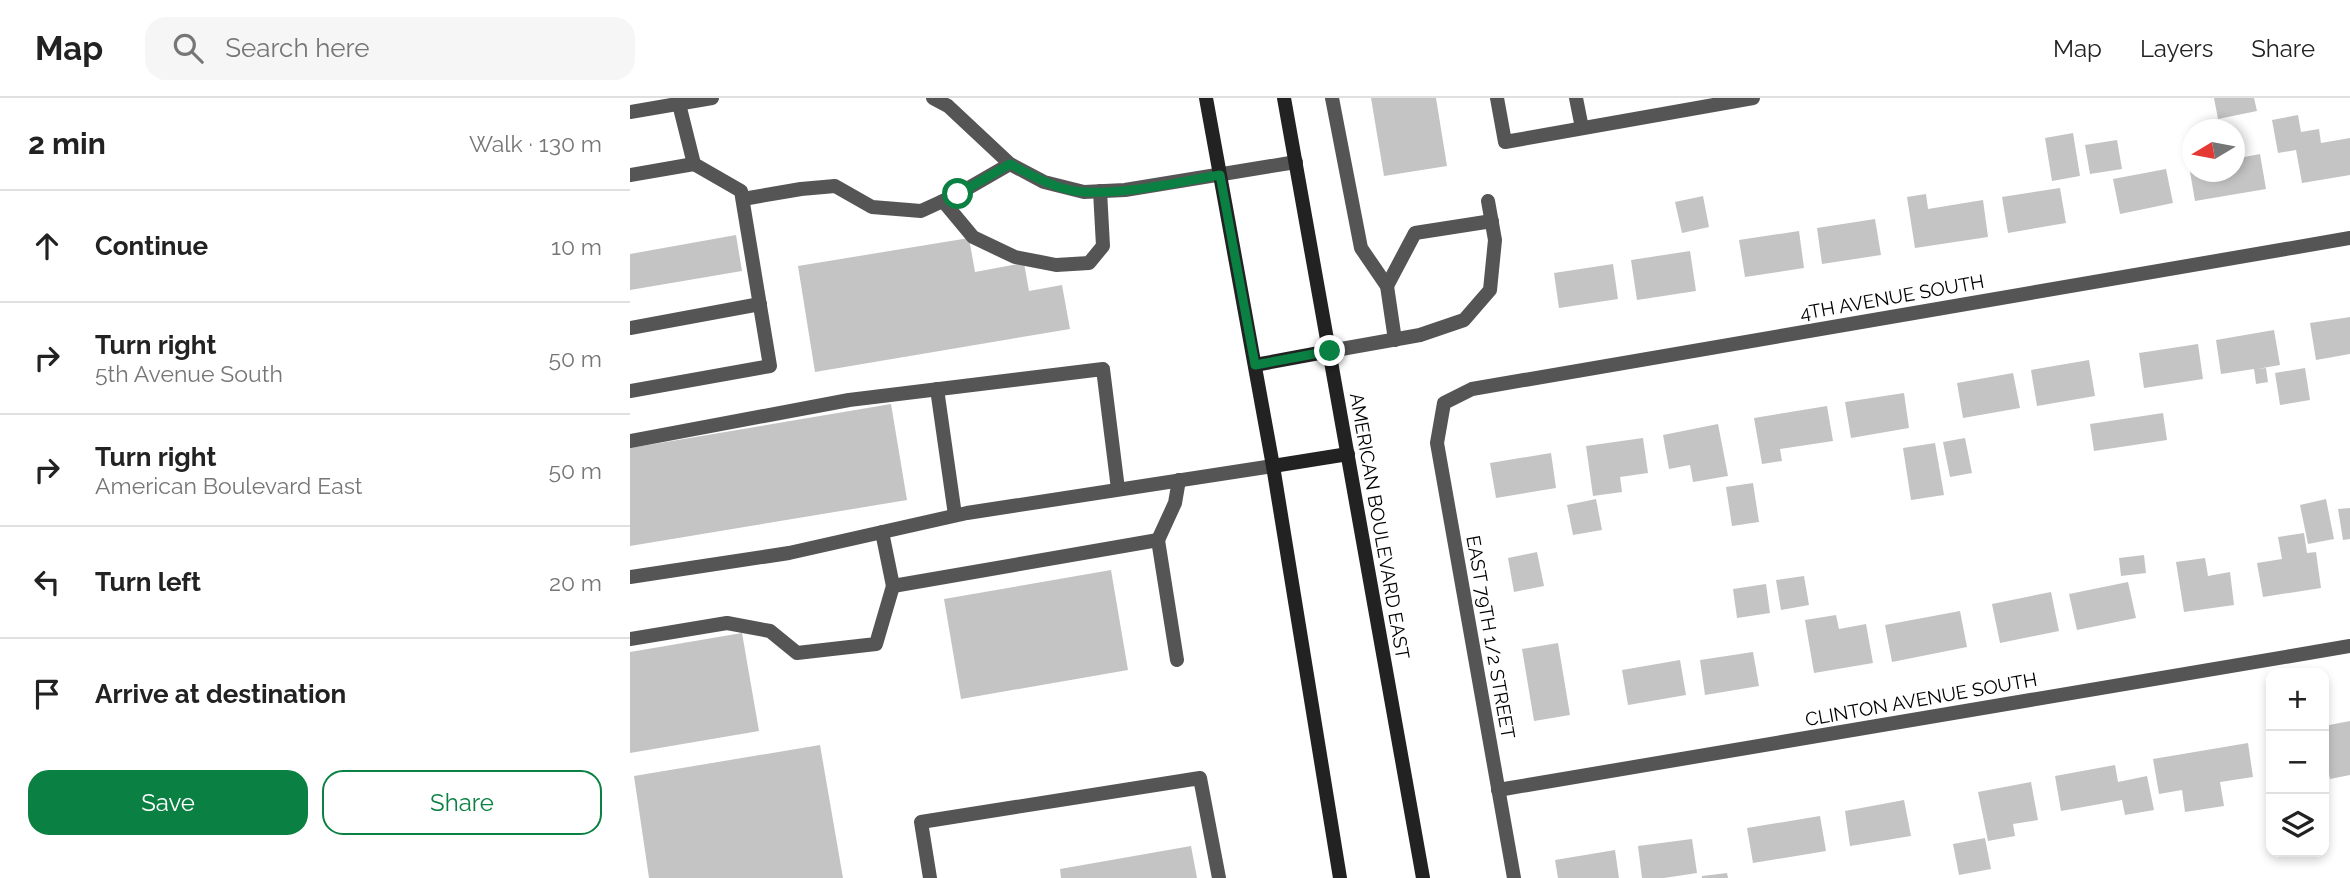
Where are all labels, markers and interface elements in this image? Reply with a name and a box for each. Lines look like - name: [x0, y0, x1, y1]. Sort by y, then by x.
- search box: [145, 17, 635, 80]
- text: Map: [35, 29, 103, 68]
- icon: search: [169, 29, 207, 67]
- text: Search here: [225, 33, 370, 63]
- text: Map: [2053, 34, 2102, 63]
- text: Layers: [2140, 34, 2213, 63]
- text: Share: [2251, 34, 2315, 63]
- north arrow: [2182, 119, 2245, 182]
- text: 2 min: [28, 126, 106, 161]
- text: Walk · 130 m: [469, 130, 602, 157]
- route start: [942, 178, 973, 209]
- icon: ahead: [28, 227, 66, 265]
- text: Continue: [95, 231, 208, 261]
- text: 10 m: [551, 233, 602, 260]
- street label: 4TH AVENUE SOUTH: [1798, 270, 1986, 324]
- text: Turn right: [95, 330, 216, 360]
- route end: [1314, 335, 1345, 366]
- icon: right: [28, 339, 66, 377]
- text: 50 m: [548, 345, 602, 372]
- text: 5th Avenue South: [95, 360, 283, 387]
- street label: AMERICAN BOULEVARD EAST: [1346, 391, 1414, 661]
- text: Turn right: [95, 442, 216, 472]
- icon: right: [28, 451, 66, 489]
- text: 50 m: [548, 457, 602, 484]
- text: American Boulevard East: [95, 472, 363, 499]
- street label: EAST 79TH 1/2 STREET: [1462, 534, 1520, 741]
- icon: left: [28, 563, 66, 601]
- text: Turn left: [95, 567, 201, 597]
- text: 20 m: [549, 569, 602, 596]
- street label: CLINTON AVENUE SOUTH: [1803, 668, 2039, 730]
- map controls: [2266, 668, 2329, 857]
- button: +: [2266, 668, 2329, 731]
- icon: arrive: [28, 675, 66, 713]
- text: Arrive at destination: [95, 679, 346, 709]
- button: −: [2266, 731, 2329, 794]
- button: Save: [28, 770, 308, 835]
- button: Share: [322, 770, 602, 835]
- button: layers: [2266, 794, 2329, 857]

